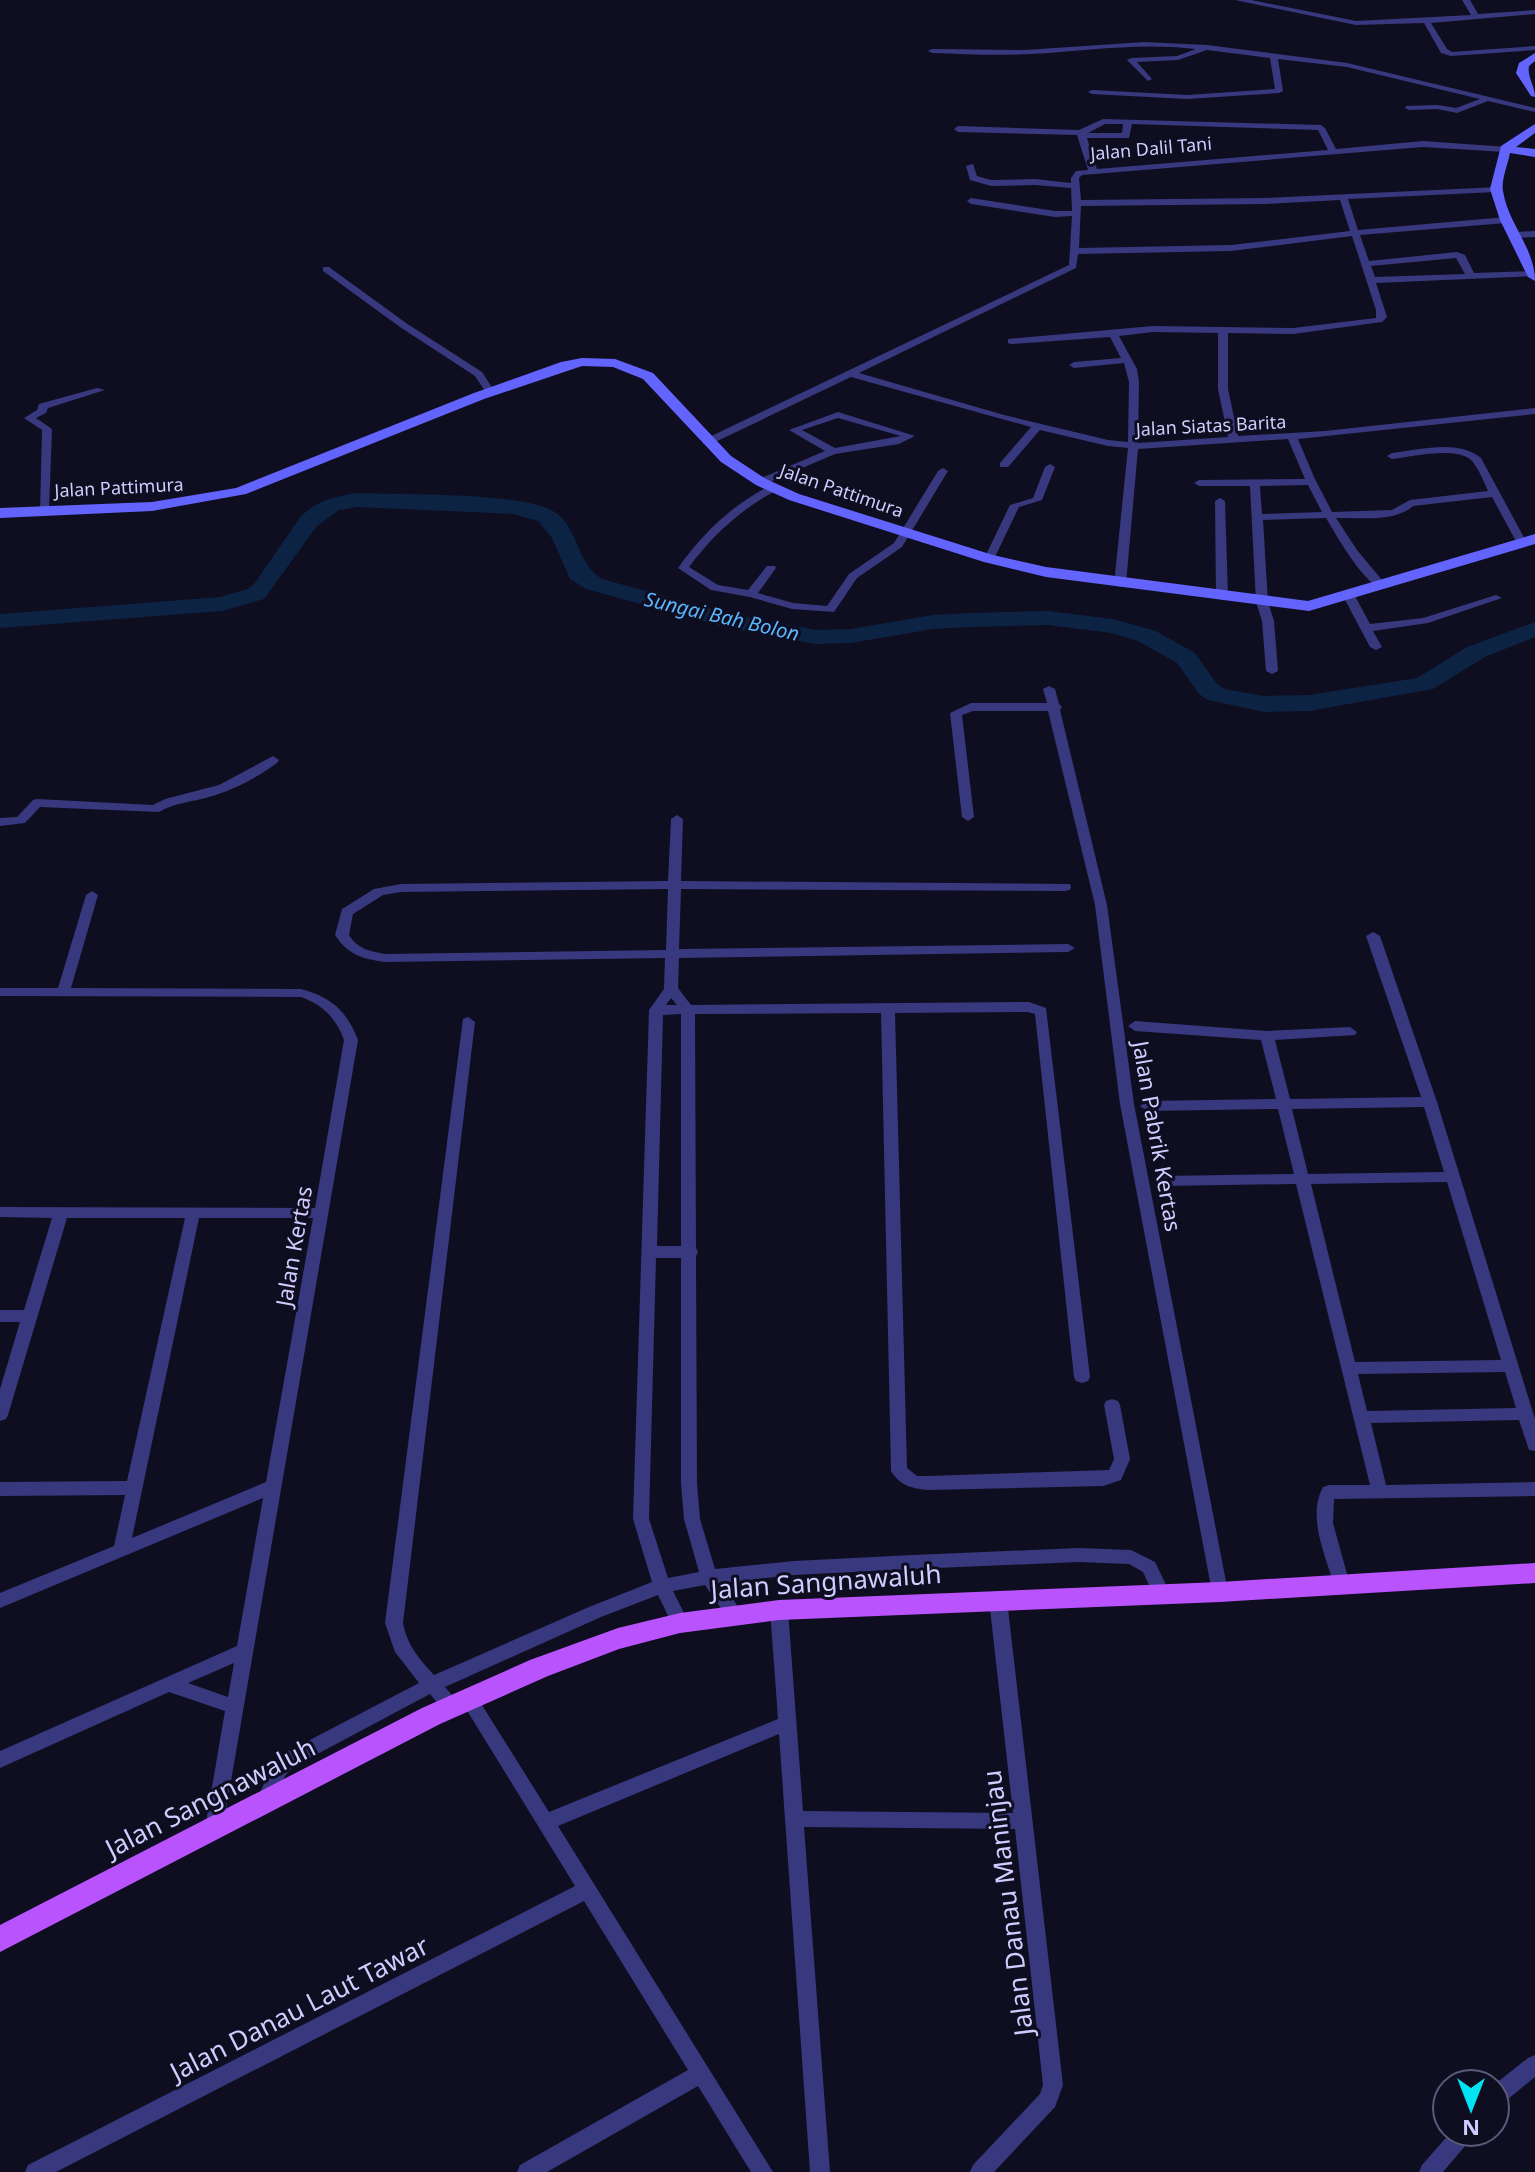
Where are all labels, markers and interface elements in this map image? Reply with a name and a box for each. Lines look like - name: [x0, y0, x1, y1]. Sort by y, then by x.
- street label: Jalan Dalil Tani: [1087, 131, 1213, 165]
- street label: Jalan Siatas Barita: [1133, 409, 1287, 441]
- street label: Jalan Pattimura: [775, 457, 907, 522]
- street label: Jalan Pattimura: [52, 472, 184, 502]
- water label: Sungai Bah Bolon: [642, 585, 802, 647]
- street label: Jalan Pabrik Kertas: [1126, 1036, 1190, 1234]
- street label: Jalan Kertas: [267, 1184, 318, 1310]
- street label: Jalan Sangnawaluh: [706, 1555, 943, 1607]
- street label: Jalan Sangnawaluh: [96, 1728, 321, 1867]
- street label: Jalan Danau Maninjau: [973, 1768, 1042, 2041]
- street label: Jalan Danau Laut Tawar: [161, 1927, 435, 2090]
- north arrow: [1431, 2068, 1511, 2148]
- text: N: [1462, 2114, 1480, 2144]

